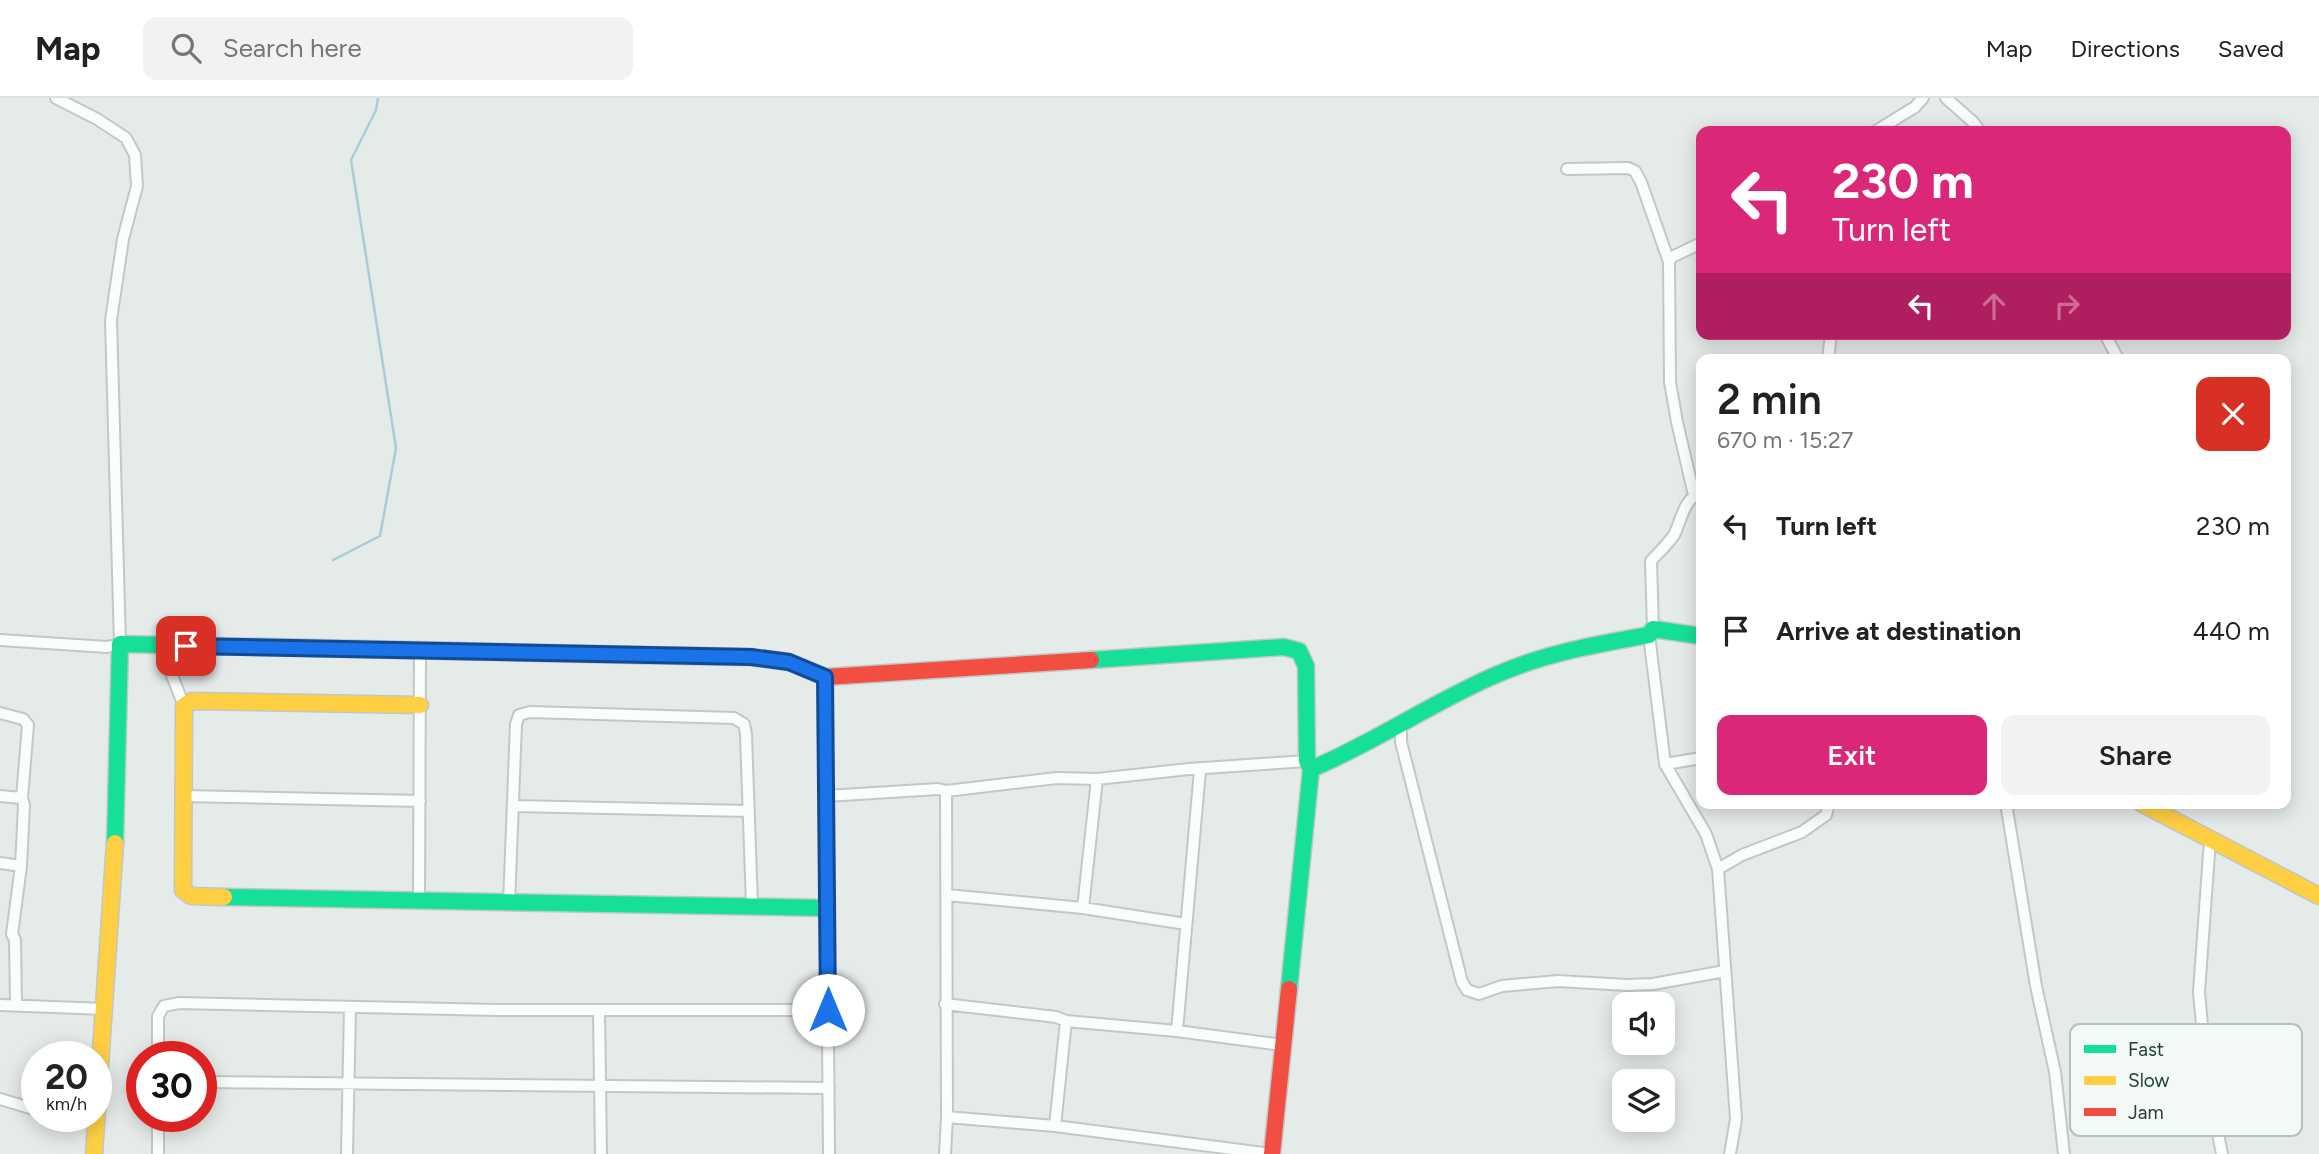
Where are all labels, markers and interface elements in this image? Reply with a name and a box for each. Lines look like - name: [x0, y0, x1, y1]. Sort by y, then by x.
- search box: [143, 17, 633, 80]
- text: Map: [35, 29, 101, 68]
- icon: search: [167, 29, 205, 67]
- text: Search here: [223, 32, 362, 64]
- text: Map: [1986, 34, 2032, 63]
- text: Directions: [2070, 34, 2180, 63]
- text: Saved: [2218, 34, 2284, 63]
- text: 230 m: [1832, 151, 1974, 210]
- icon: left: [1717, 154, 1808, 245]
- text: Turn left: [1832, 211, 1951, 249]
- icon: left: [1902, 287, 1940, 325]
- icon: ahead: [1975, 287, 2013, 325]
- icon: right: [2048, 287, 2086, 325]
- text: 2 min: [1717, 374, 1822, 425]
- button: close: [2196, 377, 2270, 451]
- text: 670 m · 15:27: [1717, 426, 1853, 454]
- icon: left: [1717, 507, 1755, 545]
- text: Turn left: [1776, 510, 1877, 542]
- text: 230 m: [2196, 510, 2270, 542]
- icon: arrive: [1717, 612, 1755, 650]
- text: Arrive at destination: [1776, 615, 2021, 647]
- text: 440 m: [2192, 615, 2270, 647]
- pin: [156, 616, 216, 676]
- icon: arrive: [167, 627, 205, 665]
- button: Exit: [1717, 715, 1987, 795]
- button: Share: [2001, 715, 2270, 795]
- position arrow: [791, 973, 865, 1047]
- map controls: [1612, 992, 1675, 1132]
- button: sound: [1612, 992, 1675, 1055]
- legend: [2070, 1024, 2302, 1136]
- text: Fast: [2128, 1038, 2164, 1061]
- speed limit sign: 30: [126, 1041, 217, 1132]
- text: 20: [45, 1056, 88, 1098]
- button: layers: [1612, 1069, 1675, 1132]
- text: Slow: [2128, 1069, 2170, 1092]
- text: km/h: [46, 1093, 87, 1115]
- text: Jam: [2128, 1101, 2164, 1124]

